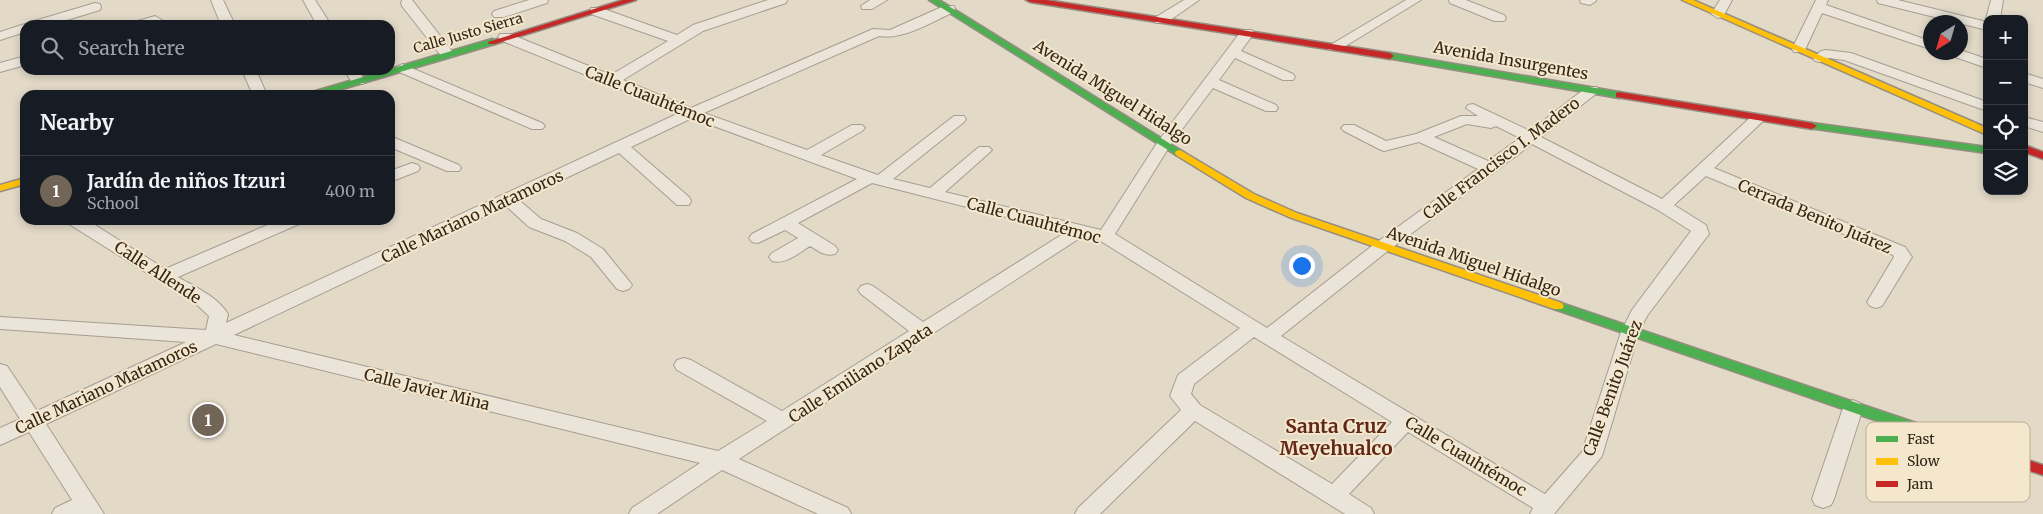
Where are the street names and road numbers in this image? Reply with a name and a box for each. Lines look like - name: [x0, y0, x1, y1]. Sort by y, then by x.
- street label: Calle Justo Sierra: [411, 9, 525, 57]
- street label: Avenida Miguel Hidalgo: [1029, 35, 1196, 149]
- street label: Avenida Insurgentes: [1431, 36, 1590, 83]
- street label: Calle Cuauhtémoc: [582, 61, 718, 131]
- street label: Calle Francisco I. Madero: [1419, 93, 1583, 223]
- street label: Calle Mariano Matamoros: [378, 165, 566, 267]
- street label: Cerrada Benito Juárez: [1735, 174, 1895, 258]
- street label: Calle Cuauhtémoc: [965, 192, 1103, 248]
- street label: Avenida Miguel Hidalgo: [1383, 221, 1564, 300]
- street label: Calle Allende: [111, 236, 205, 308]
- street label: Calle Benito Juárez: [1578, 317, 1646, 459]
- street label: Calle Emiliano Zapata: [784, 319, 936, 427]
- street label: Calle Mariano Matamoros: [12, 336, 200, 438]
- street label: Calle Javier Mina: [362, 364, 492, 414]
- street label: Calle Cuauhtémoc: [1402, 412, 1530, 500]

